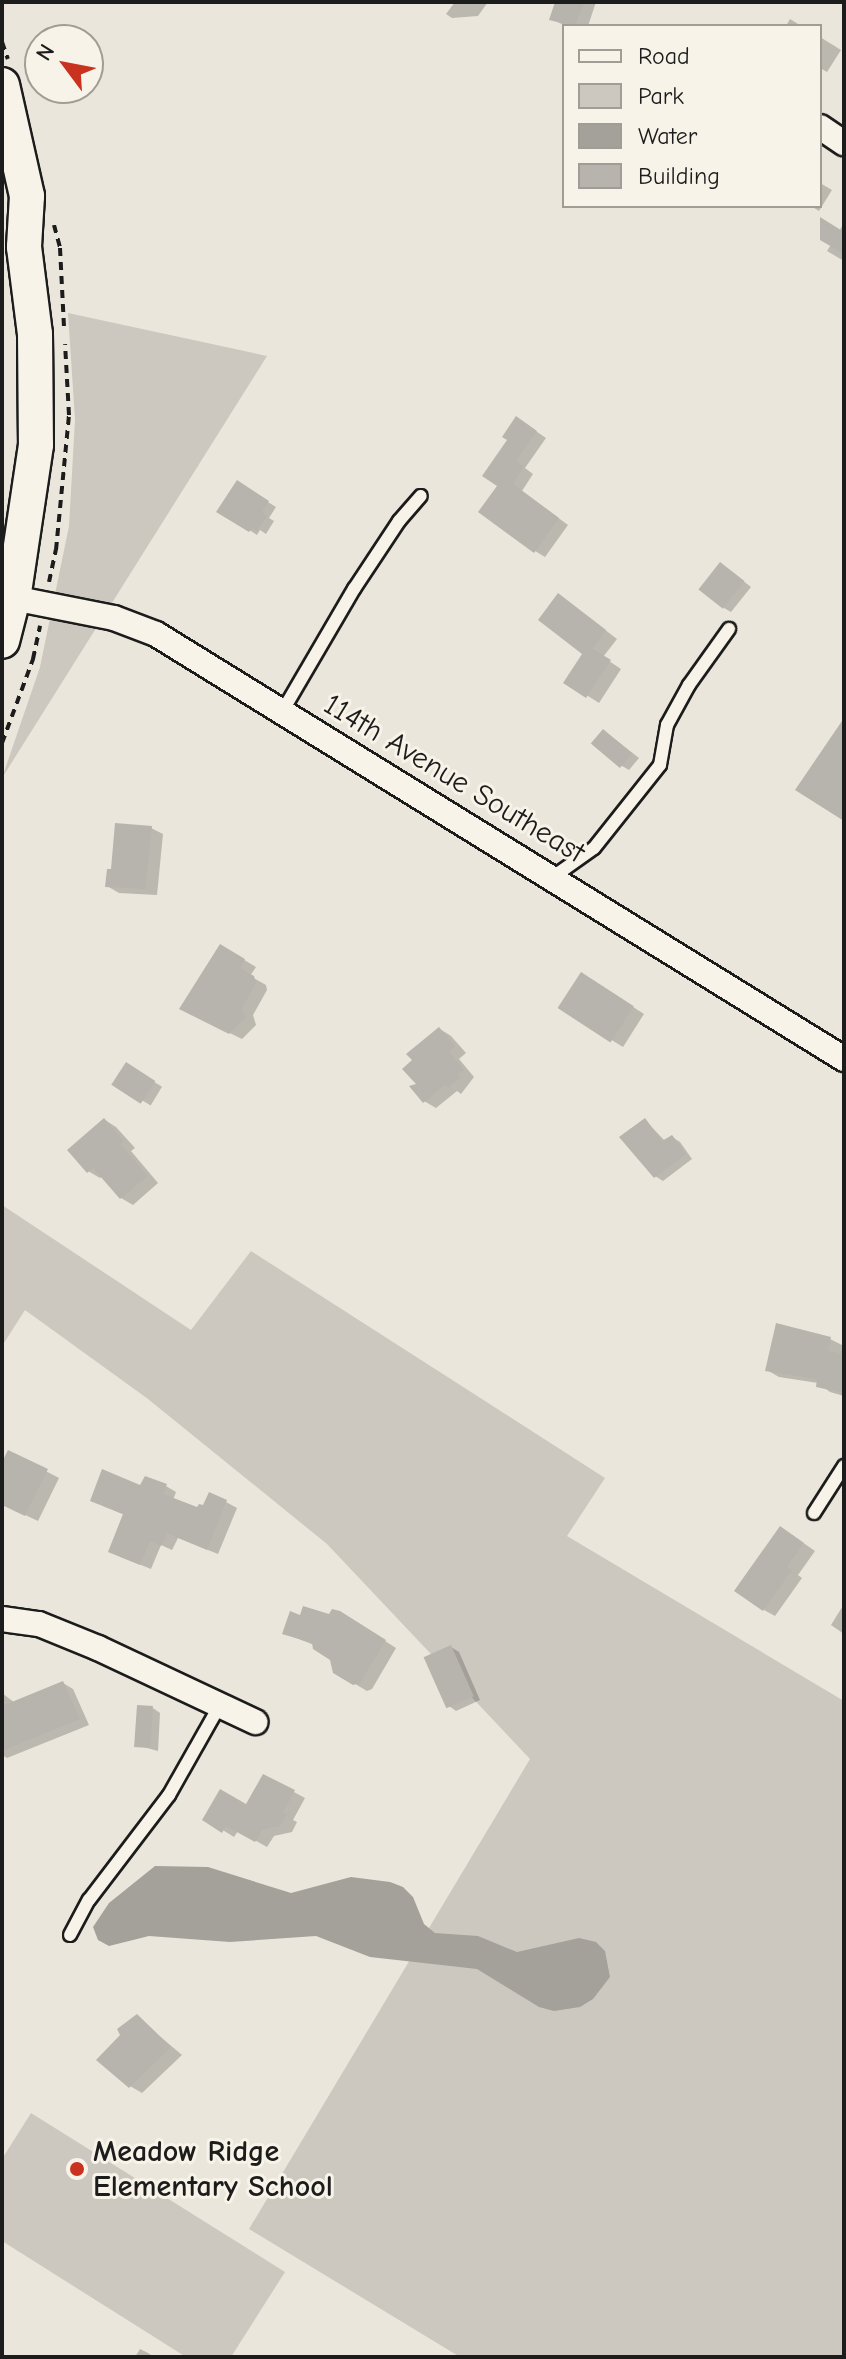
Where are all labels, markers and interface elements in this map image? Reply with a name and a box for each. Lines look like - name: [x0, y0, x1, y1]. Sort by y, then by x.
- north arrow: [24, 24, 104, 104]
- legend: [562, 24, 822, 208]
- text: N: [31, 39, 60, 65]
- text: Road: [638, 42, 690, 70]
- text: Park: [638, 82, 684, 110]
- text: Water: [638, 122, 697, 150]
- text: Building: [638, 162, 720, 190]
- street label: 114th Avenue Southeast: [317, 687, 591, 871]
- place label: Meadow Ridge Elementary School: [93, 2134, 333, 2204]
- marker: Meadow Ridge Elementary School: [68, 2160, 86, 2178]

